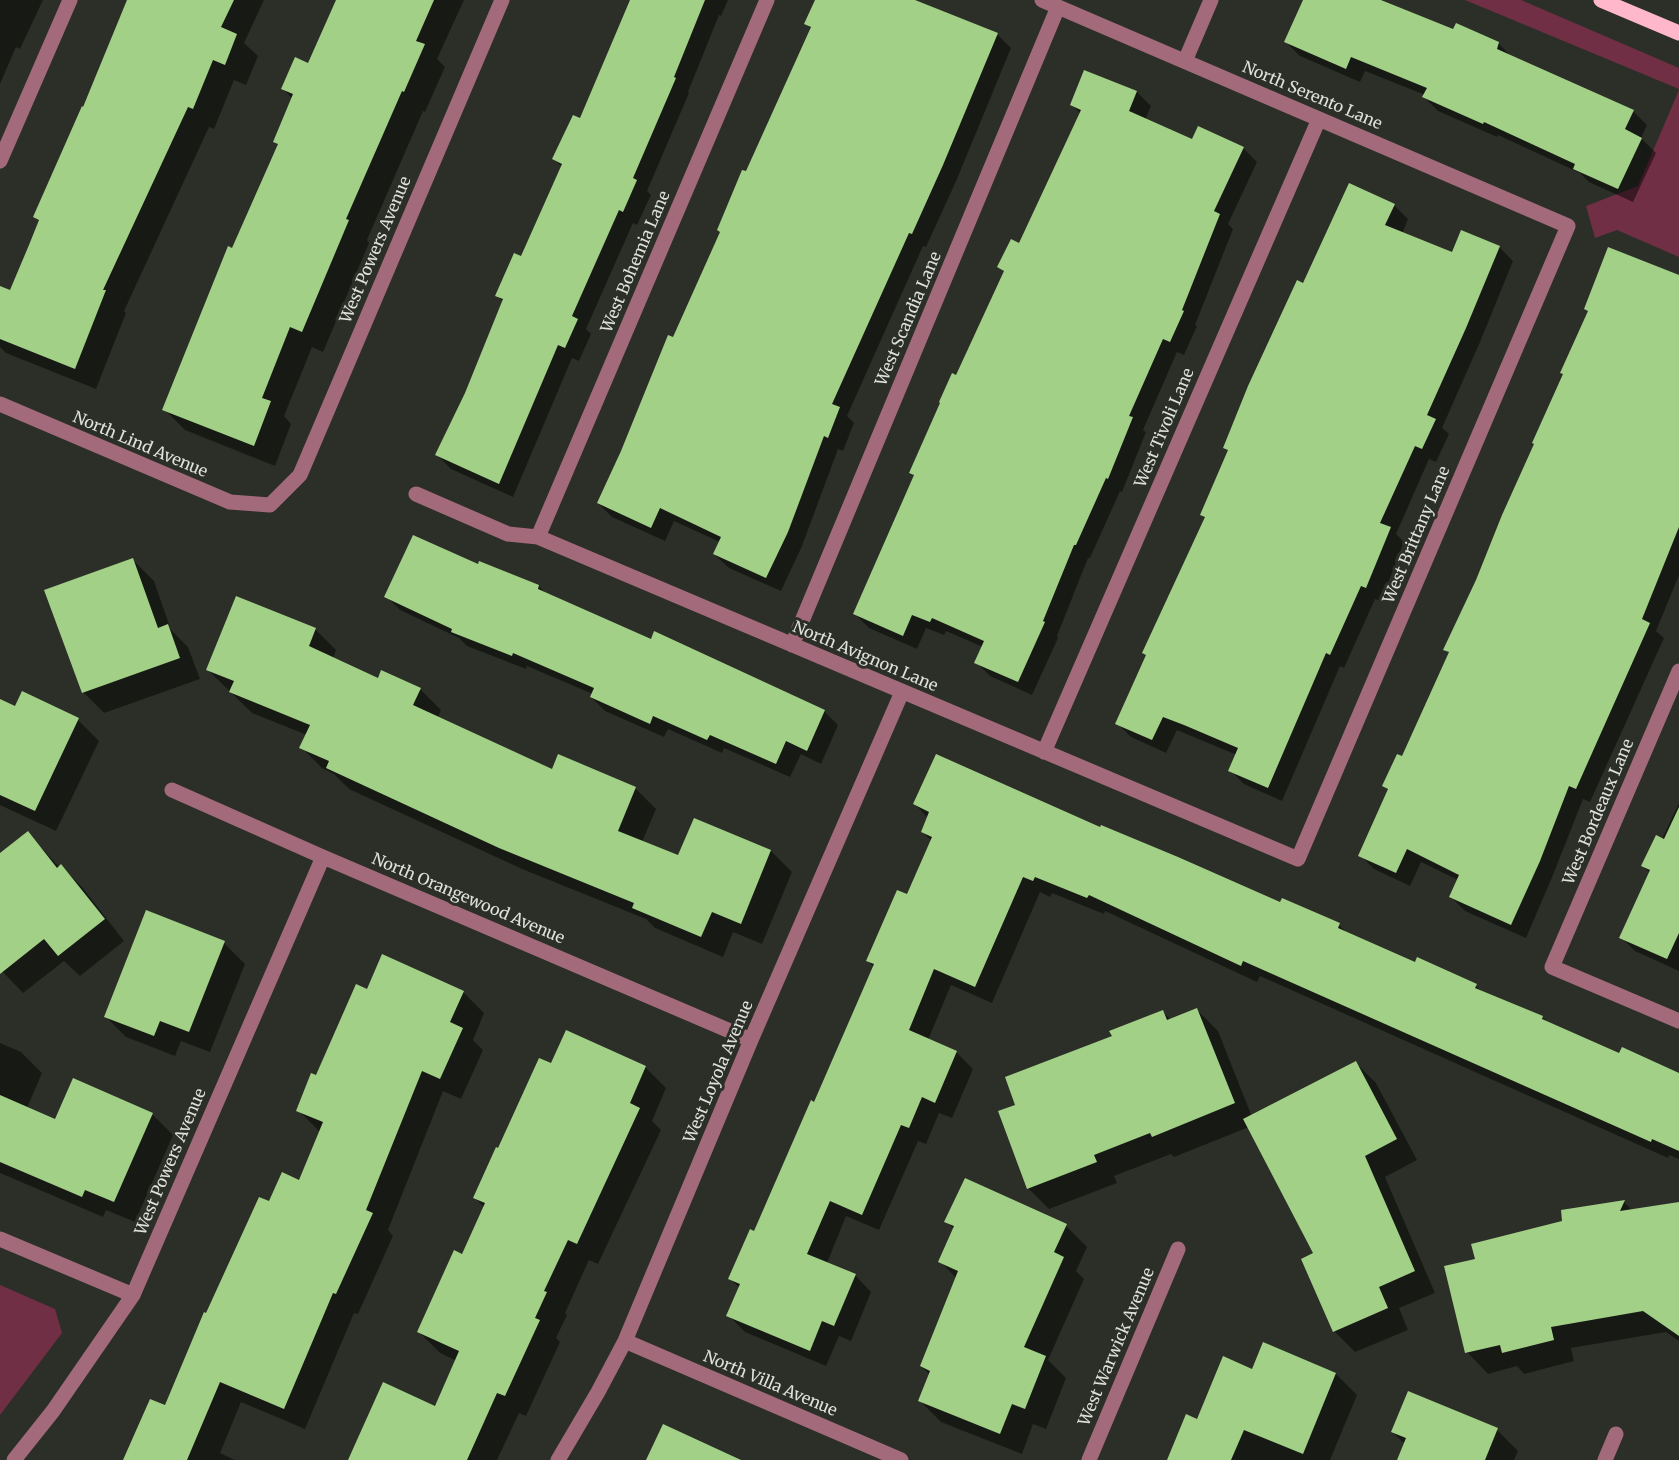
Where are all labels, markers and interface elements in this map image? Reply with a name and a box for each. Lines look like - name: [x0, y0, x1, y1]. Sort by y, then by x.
- street label: North Serento Lane: [1239, 58, 1385, 134]
- street label: West Powers Avenue: [336, 174, 416, 326]
- street label: West Bohemia Lane: [597, 188, 675, 336]
- street label: West Scandia Lane: [872, 249, 946, 389]
- street label: West Tivoli Lane: [1131, 365, 1199, 491]
- street label: North Lind Avenue: [70, 408, 210, 482]
- street label: West Brittany Lane: [1379, 464, 1455, 606]
- street label: North Avignon Lane: [790, 618, 940, 696]
- street label: West Bordeaux Lane: [1560, 736, 1638, 888]
- street label: North Orangewood Avenue: [369, 850, 567, 948]
- street label: West Loyola Avenue: [680, 998, 758, 1146]
- street label: West Powers Avenue: [131, 1086, 211, 1238]
- street label: West Warwick Avenue: [1075, 1265, 1159, 1429]
- street label: North Villa Avenue: [700, 1347, 840, 1421]

